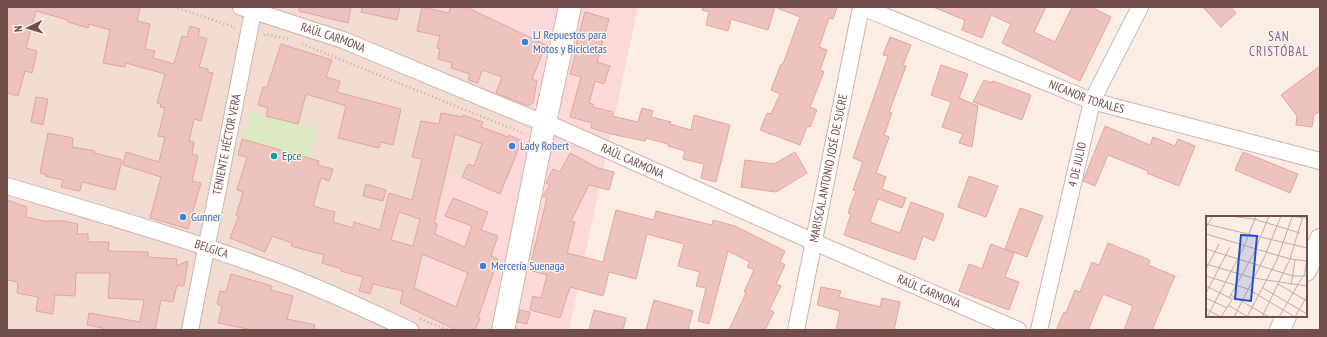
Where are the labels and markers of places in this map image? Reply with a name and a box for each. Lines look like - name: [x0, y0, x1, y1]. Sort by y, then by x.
- place label: LJ Repuestos para Motos y Bicicletas: [533, 27, 607, 56]
- marker: LJ Repuestos para Motos y Bicicletas: [520, 37, 530, 47]
- place label: Lady Robert: [520, 138, 570, 153]
- marker: Lady Robert: [507, 141, 517, 151]
- place label: Epce: [282, 148, 301, 163]
- marker: Epce: [269, 151, 279, 161]
- place label: Gunner: [191, 209, 222, 224]
- marker: Gunner: [178, 212, 188, 222]
- place label: Mercería Suenaga: [491, 258, 565, 273]
- marker: Mercería Suenaga: [478, 261, 488, 271]

